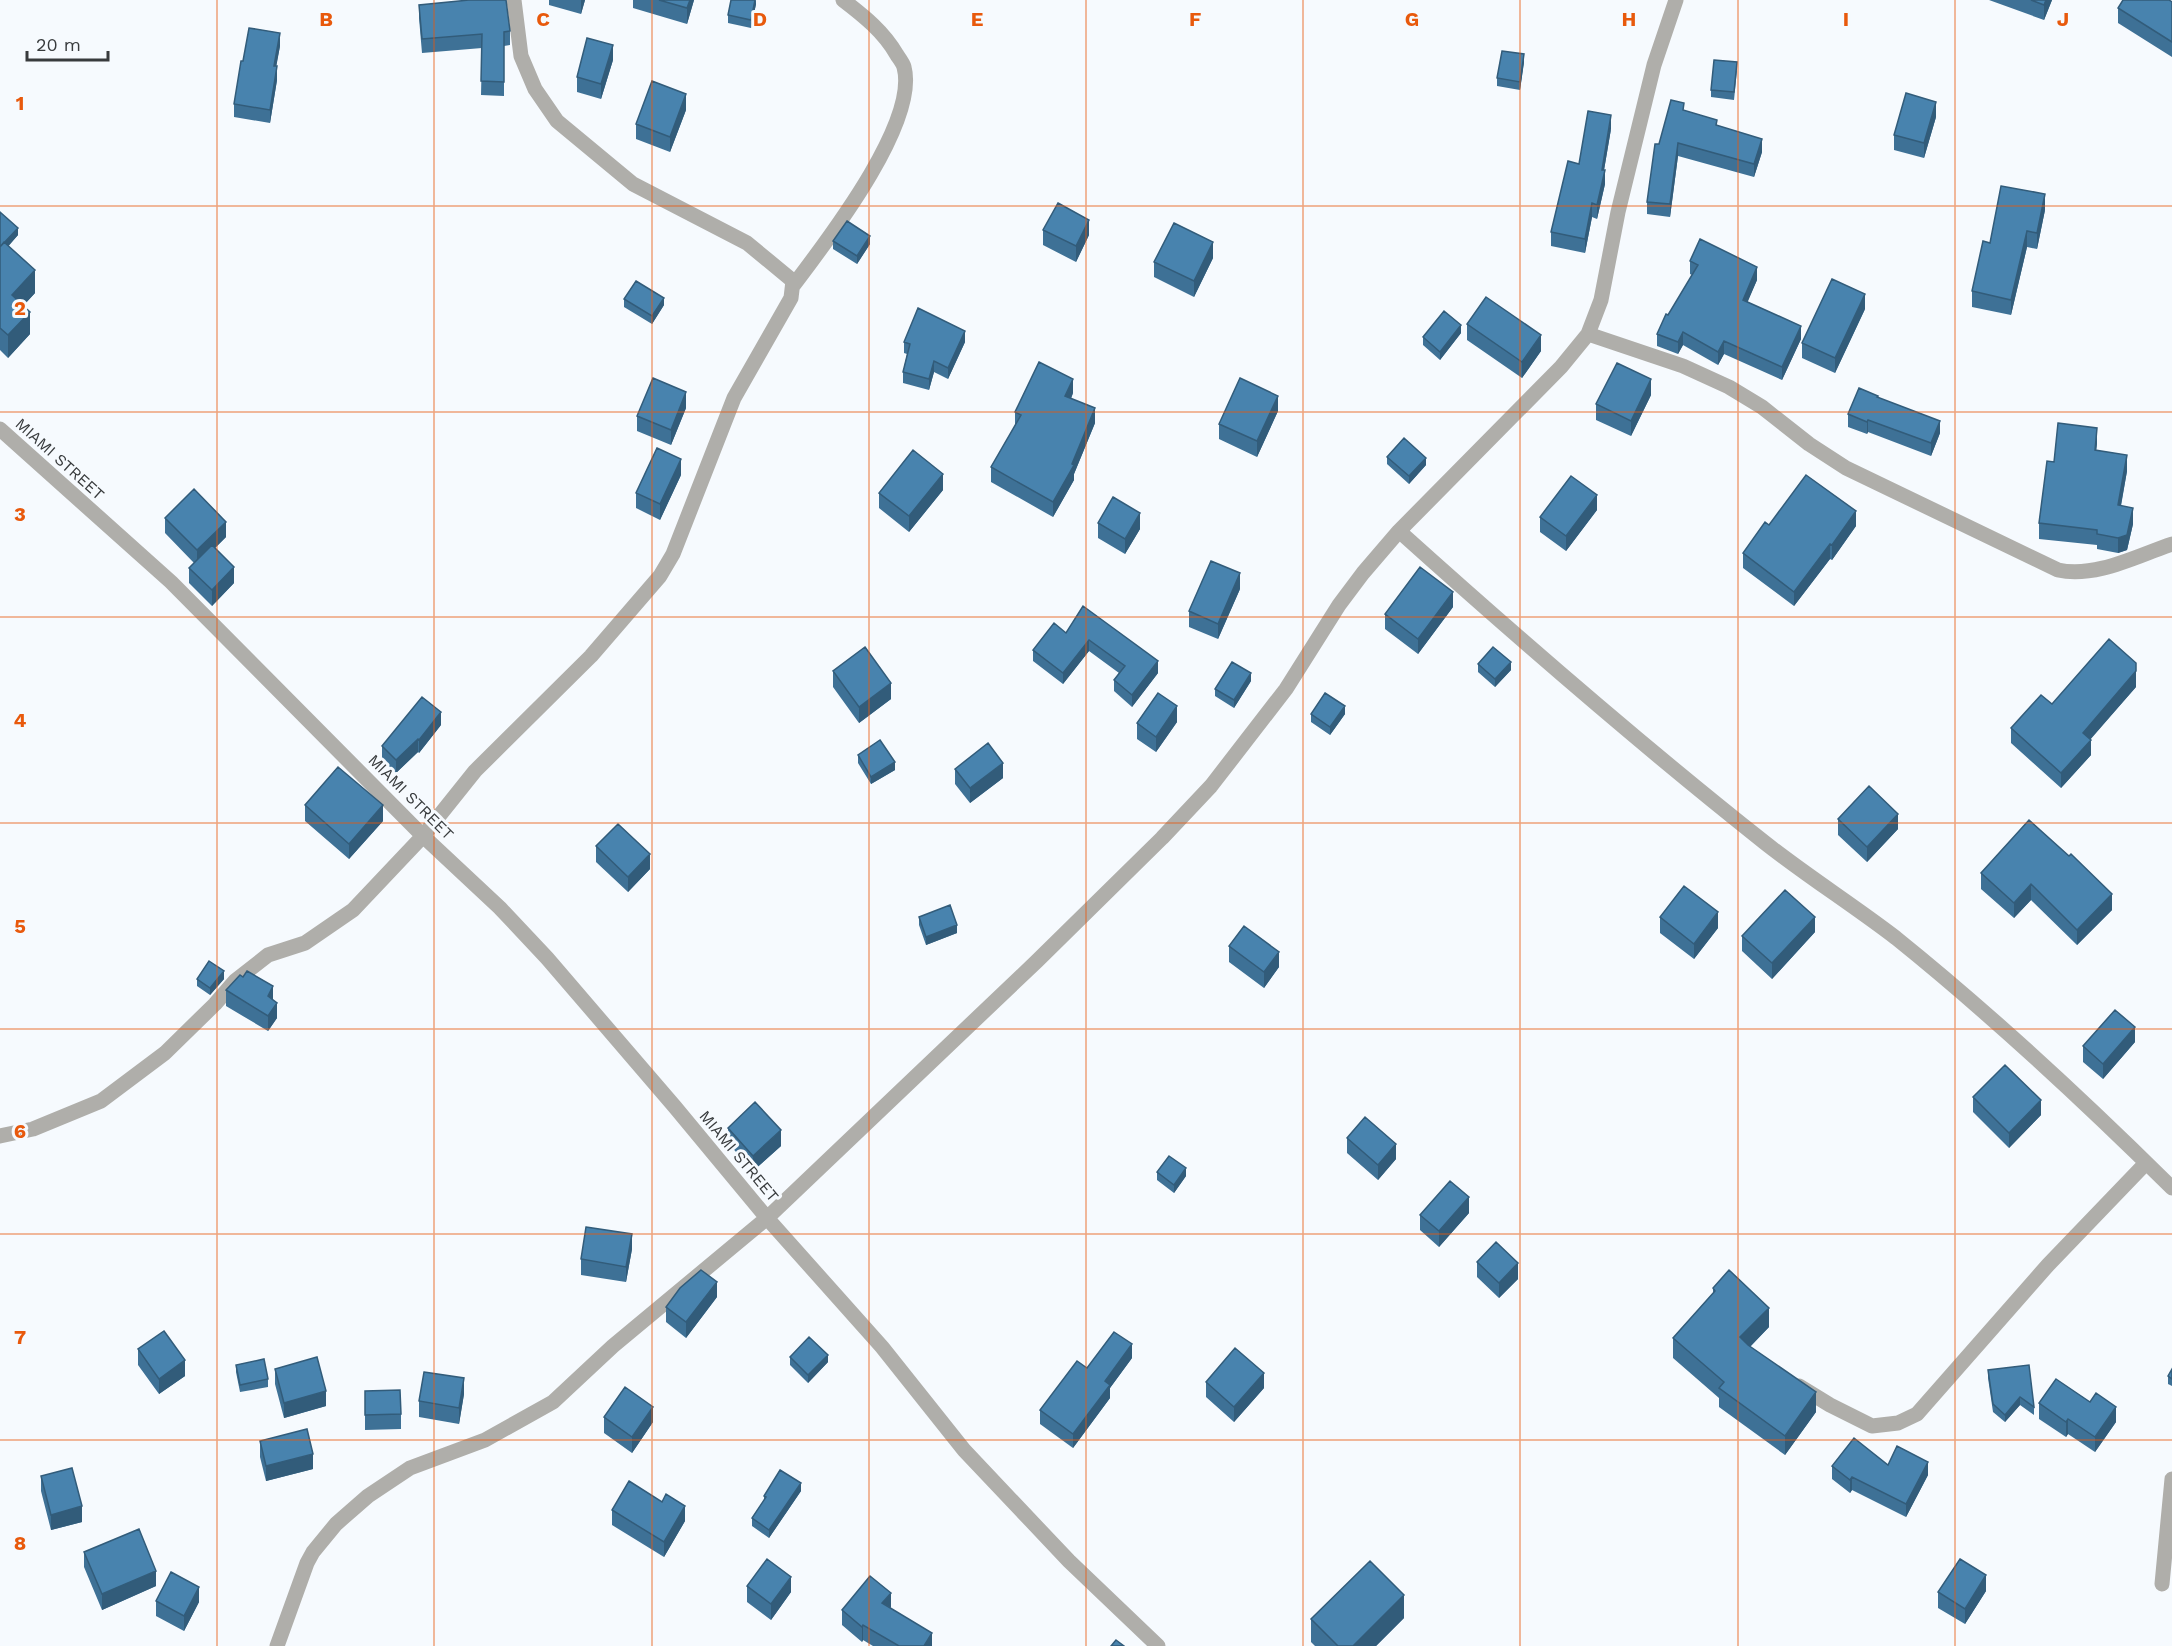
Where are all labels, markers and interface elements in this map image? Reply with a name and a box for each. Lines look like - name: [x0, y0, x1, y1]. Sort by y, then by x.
- text: B: [319, 7, 333, 31]
- text: C: [536, 7, 550, 31]
- text: D: [753, 7, 767, 31]
- text: E: [971, 7, 983, 31]
- text: F: [1189, 7, 1201, 31]
- text: G: [1405, 7, 1419, 31]
- text: H: [1622, 7, 1636, 31]
- text: I: [1843, 7, 1849, 31]
- text: J: [2057, 7, 2069, 31]
- scale bar: [27, 24, 108, 62]
- text: 20 m: [36, 34, 81, 55]
- text: 1: [16, 91, 24, 115]
- text: 2: [14, 296, 26, 320]
- street label: MIAMI STREET: [12, 414, 109, 504]
- text: 3: [14, 502, 26, 526]
- text: 4: [14, 708, 27, 732]
- street label: MIAMI STREET: [364, 750, 458, 844]
- text: 5: [14, 914, 26, 938]
- street label: MIAMI STREET: [695, 1107, 783, 1206]
- text: 6: [14, 1119, 26, 1143]
- text: 7: [14, 1325, 26, 1349]
- text: 8: [14, 1531, 26, 1555]

